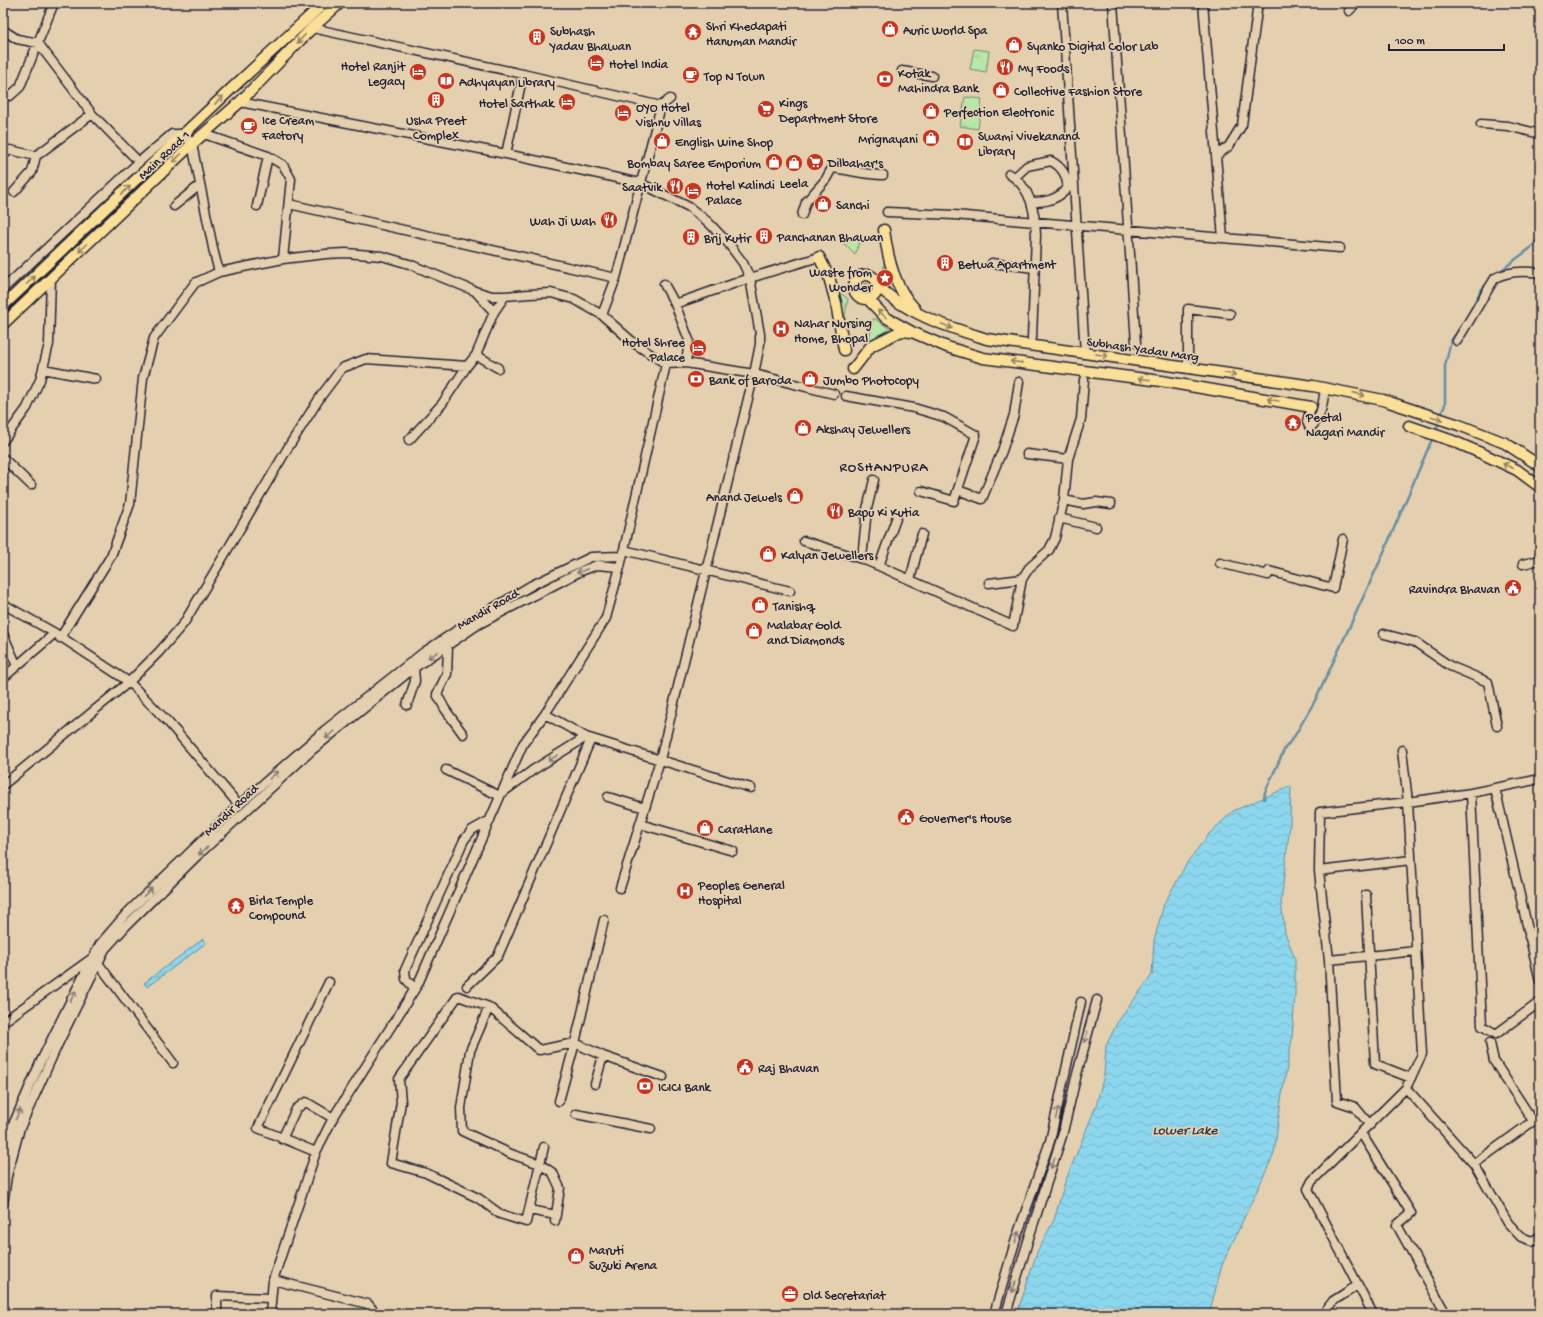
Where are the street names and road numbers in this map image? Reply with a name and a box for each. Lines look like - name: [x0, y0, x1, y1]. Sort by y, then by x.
- street label: Main Road 1: [136, 128, 194, 183]
- street label: Subhash Yadav Marg: [1086, 335, 1200, 366]
- street label: Mandir Road: [455, 586, 523, 634]
- street label: Mandir Road: [201, 781, 263, 840]

